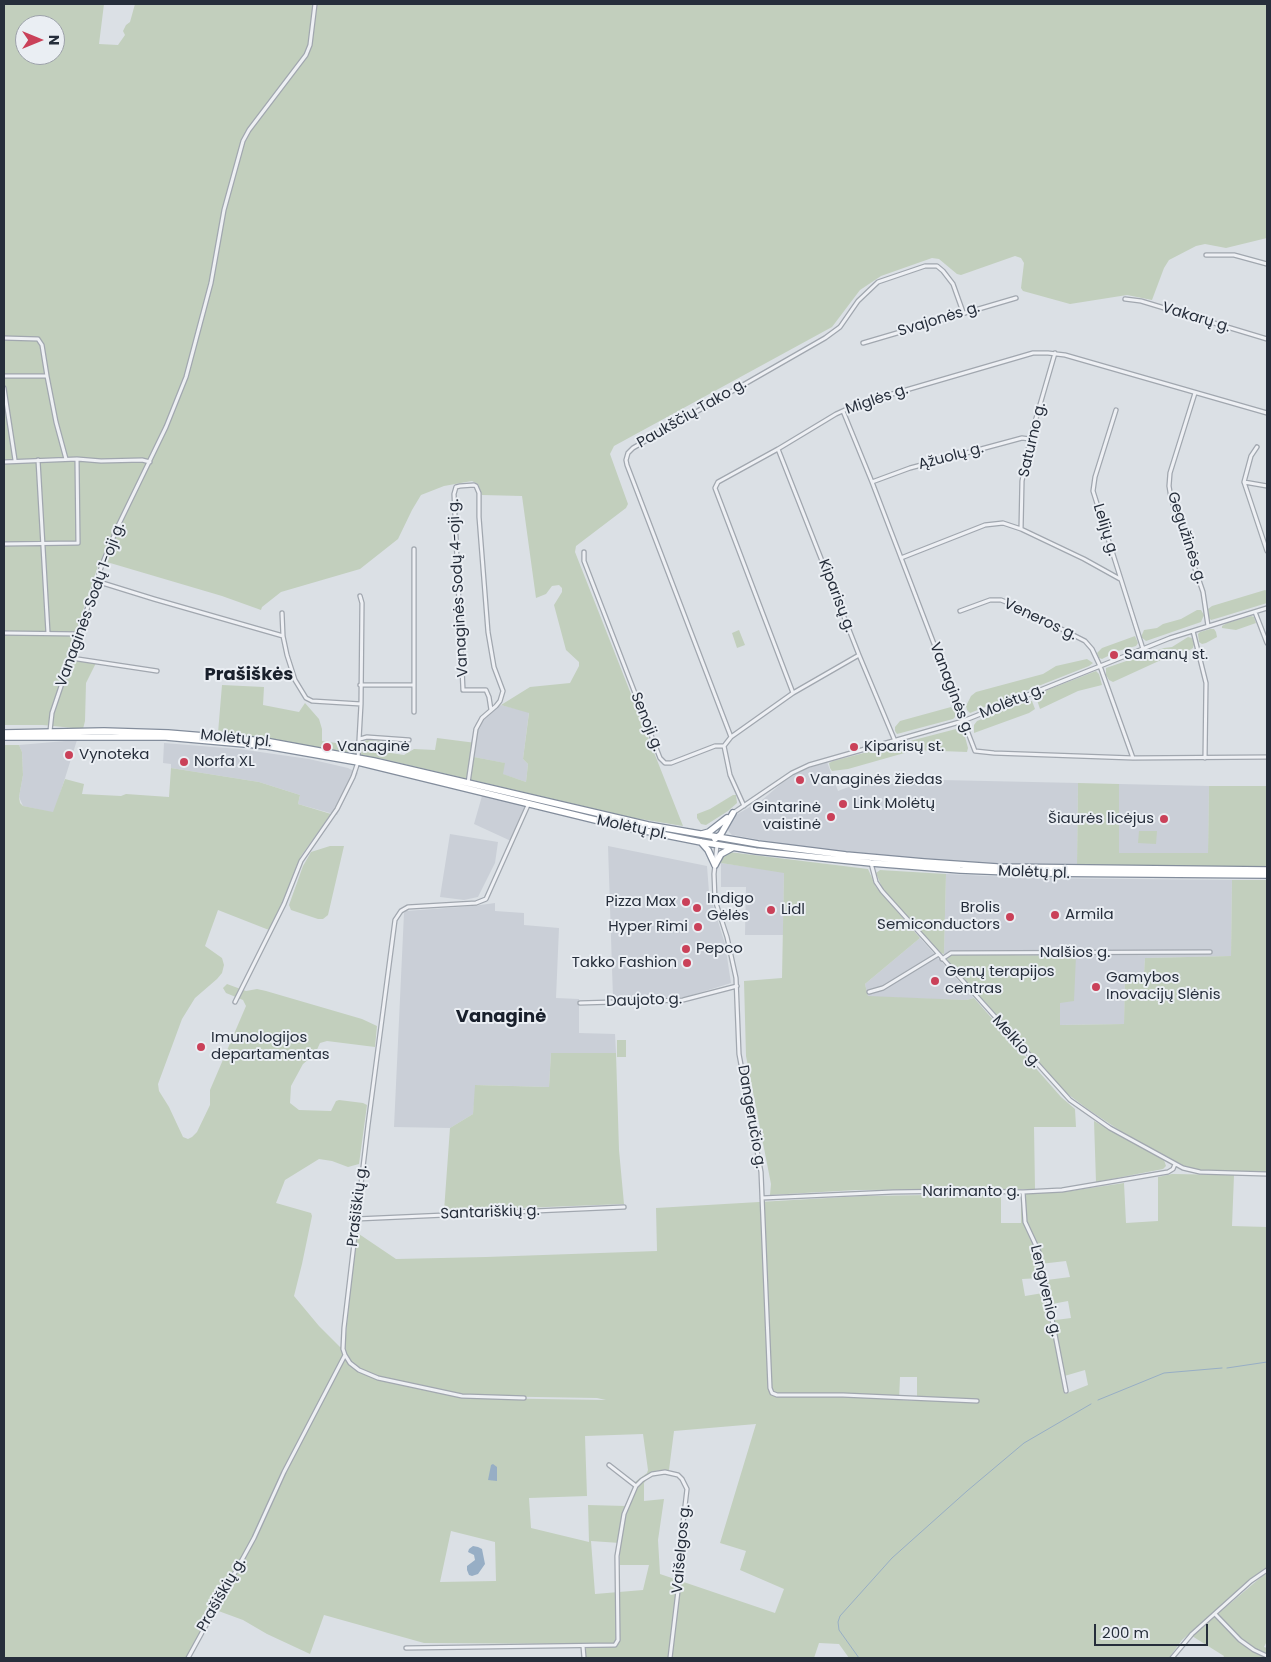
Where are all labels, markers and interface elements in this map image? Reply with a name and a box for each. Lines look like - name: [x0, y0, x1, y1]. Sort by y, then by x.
- north arrow: [15, 15, 65, 65]
- text: N: [44, 35, 64, 45]
- street label: Svajonės g.: [896, 299, 982, 341]
- street label: Vakarų g.: [1160, 299, 1232, 337]
- street label: Paukščių Tako g.: [634, 375, 750, 453]
- street label: Miglės g.: [843, 381, 911, 419]
- street label: Saturno g.: [1016, 401, 1050, 479]
- street label: Ąžuolų g.: [916, 440, 986, 474]
- street label: Gegužinės g.: [1163, 490, 1209, 586]
- street label: Vanaginės Sodų 4-oji g.: [445, 498, 473, 678]
- street label: Lelijų g.: [1089, 502, 1121, 558]
- street label: Vanaginės Sodų 1-oji g.: [53, 520, 129, 690]
- street label: Kiparisų g.: [814, 557, 858, 635]
- street label: Veneros g.: [1001, 595, 1079, 645]
- street label: Vanaginės g.: [925, 640, 977, 738]
- place label: Samanų st.: [1124, 646, 1208, 664]
- marker: Samanų st.: [1108, 649, 1120, 661]
- district label: Prašiškės: [205, 664, 293, 686]
- street label: Molėtų g.: [977, 681, 1047, 723]
- street label: Senoji g.: [626, 690, 666, 754]
- street label: Molėtų pl.: [199, 726, 273, 752]
- place label: Vanaginė: [337, 738, 410, 756]
- place label: Kiparisų st.: [864, 738, 944, 756]
- marker: Vanaginė: [321, 741, 333, 753]
- marker: Kiparisų st.: [848, 741, 860, 753]
- place label: Vynoteka: [79, 746, 149, 764]
- marker: Vynoteka: [63, 749, 75, 761]
- place label: Norfa XL: [194, 753, 255, 771]
- marker: Norfa XL: [178, 756, 190, 768]
- place label: Vanaginės žiedas: [810, 771, 943, 789]
- marker: Vanaginės žiedas: [794, 774, 806, 786]
- place label: Link Molėtų: [853, 795, 935, 813]
- marker: Link Molėtų: [837, 798, 849, 810]
- place label: Gintarinė vaistinė: [752, 799, 821, 834]
- place label: Šiaurės licėjus: [1048, 810, 1154, 828]
- marker: Gintarinė vaistinė: [825, 811, 837, 823]
- street label: Molėtų pl.: [595, 812, 669, 844]
- marker: Šiaurės licėjus: [1158, 813, 1170, 825]
- street label: Molėtų pl.: [998, 863, 1070, 883]
- place label: Indigo Gėlės: [707, 890, 754, 925]
- place label: Pizza Max: [606, 893, 676, 911]
- marker: Pizza Max: [680, 896, 692, 908]
- place label: Brolis Semiconductors: [877, 899, 1000, 934]
- place label: Lidl: [781, 901, 805, 919]
- marker: Indigo Gėlės: [691, 902, 703, 914]
- marker: Lidl: [765, 904, 777, 916]
- place label: Armila: [1065, 906, 1114, 924]
- marker: Armila: [1049, 909, 1061, 921]
- marker: Brolis Semiconductors: [1004, 911, 1016, 923]
- place label: Hyper Rimi: [608, 918, 688, 936]
- marker: Hyper Rimi: [692, 921, 704, 933]
- place label: Pepco: [696, 940, 743, 958]
- marker: Pepco: [680, 943, 692, 955]
- street label: Nalšios g.: [1040, 944, 1110, 962]
- place label: Takko Fashion: [572, 954, 677, 972]
- marker: Takko Fashion: [681, 957, 693, 969]
- place label: Genų terapijos centras: [945, 963, 1055, 998]
- place label: Gamybos Inovacijų Slėnis: [1106, 969, 1220, 1004]
- marker: Genų terapijos centras: [929, 975, 941, 987]
- marker: Gamybos Inovacijų Slėnis: [1090, 981, 1102, 993]
- street label: Daujoto g.: [606, 991, 682, 1011]
- district label: Vanaginė: [456, 1006, 546, 1028]
- street label: Melkio g.: [988, 1012, 1044, 1072]
- place label: Imunologijos departamentas: [211, 1029, 330, 1064]
- marker: Imunologijos departamentas: [195, 1041, 207, 1053]
- street label: Dangeručio g.: [733, 1064, 769, 1170]
- street label: Prašiškių g.: [344, 1164, 372, 1248]
- street label: Narimanto g.: [922, 1183, 1020, 1201]
- street label: Santariškių g.: [440, 1202, 540, 1224]
- street label: Lengvenio g.: [1026, 1243, 1064, 1339]
- street label: Vaišelgos g.: [669, 1504, 695, 1594]
- street label: Prašiškių g.: [194, 1555, 250, 1635]
- scale bar: [1096, 1614, 1210, 1646]
- text: 200 m: [1102, 1622, 1149, 1643]

